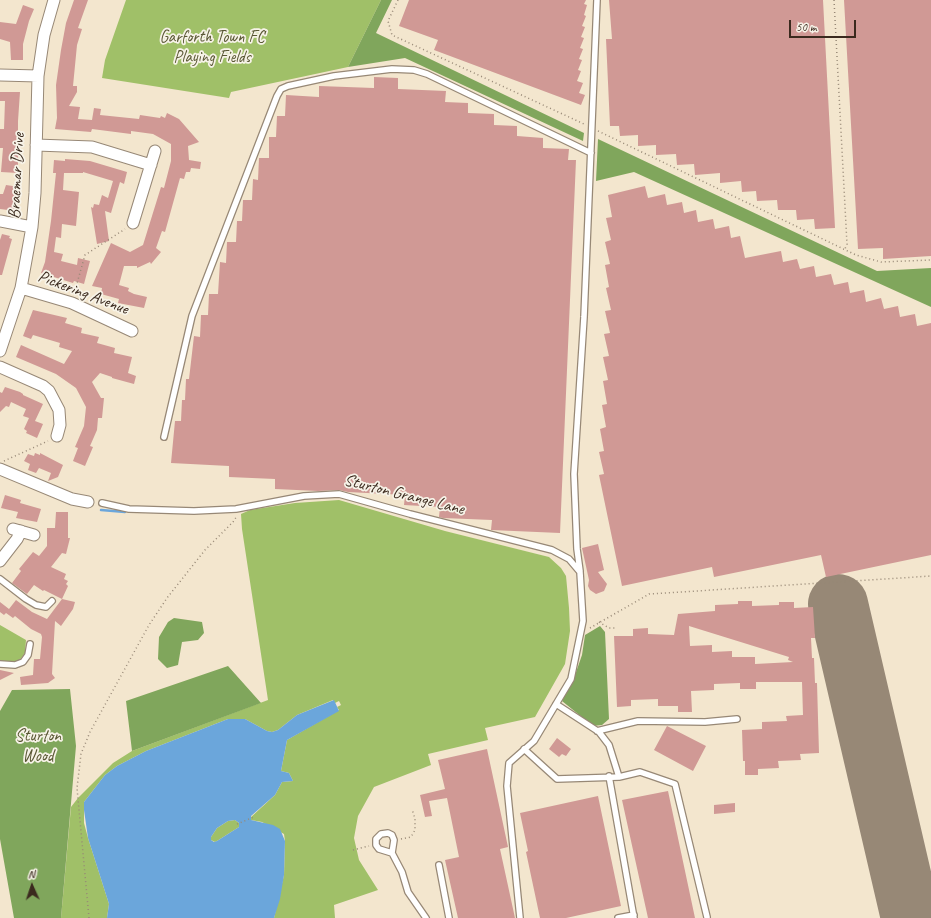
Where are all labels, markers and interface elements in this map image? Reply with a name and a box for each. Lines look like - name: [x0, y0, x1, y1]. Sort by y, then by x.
- scale bar: [791, 12, 858, 38]
- text: 50 m: [796, 19, 816, 35]
- park label: Garforth Town FC Playing Fields: [160, 28, 264, 68]
- street label: Braemar Drive: [5, 133, 29, 219]
- street label: Pickering Avenue: [35, 266, 131, 320]
- street label: Sturton Grange Lane: [342, 470, 466, 520]
- park label: Sturton Wood: [15, 727, 61, 767]
- north arrow: [12, 866, 52, 906]
- text: N: [28, 867, 35, 881]

